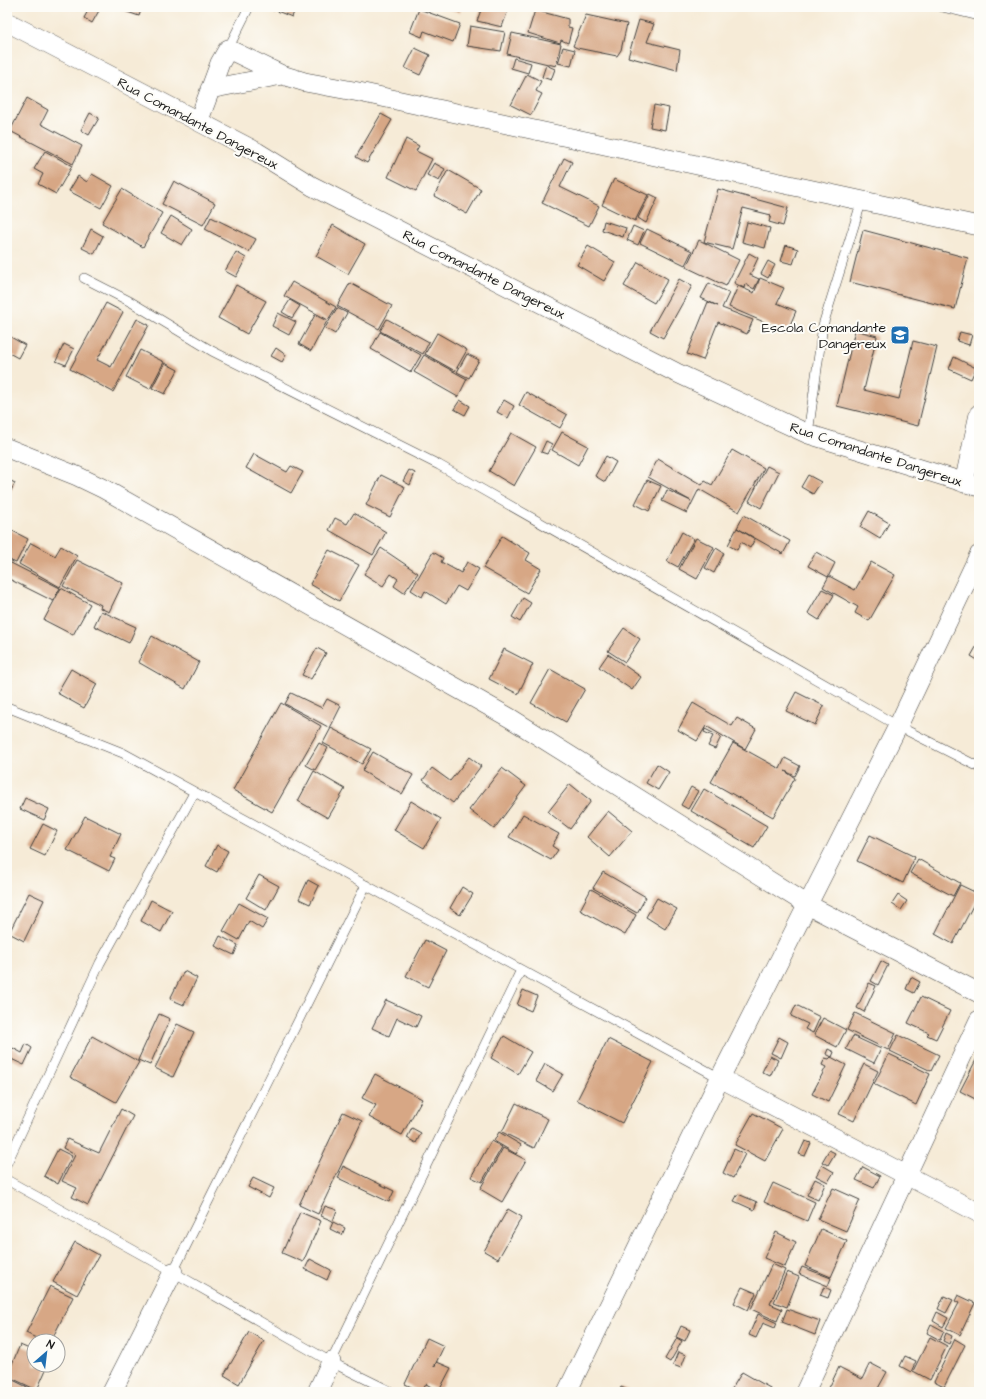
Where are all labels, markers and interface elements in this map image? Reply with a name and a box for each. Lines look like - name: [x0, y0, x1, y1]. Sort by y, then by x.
- street label: Rua Comandante Dangereux: [113, 73, 282, 175]
- street label: Rua Comandante Dangereux: [399, 225, 569, 325]
- place label: Escola Comandante Dangereux: [762, 318, 886, 354]
- school or university icon: Escola Comandante Dangereux: [889, 324, 911, 346]
- street label: Rua Comandante Dangereux: [787, 418, 965, 492]
- north arrow: [26, 1333, 66, 1373]
- text: N: [44, 1336, 57, 1353]

